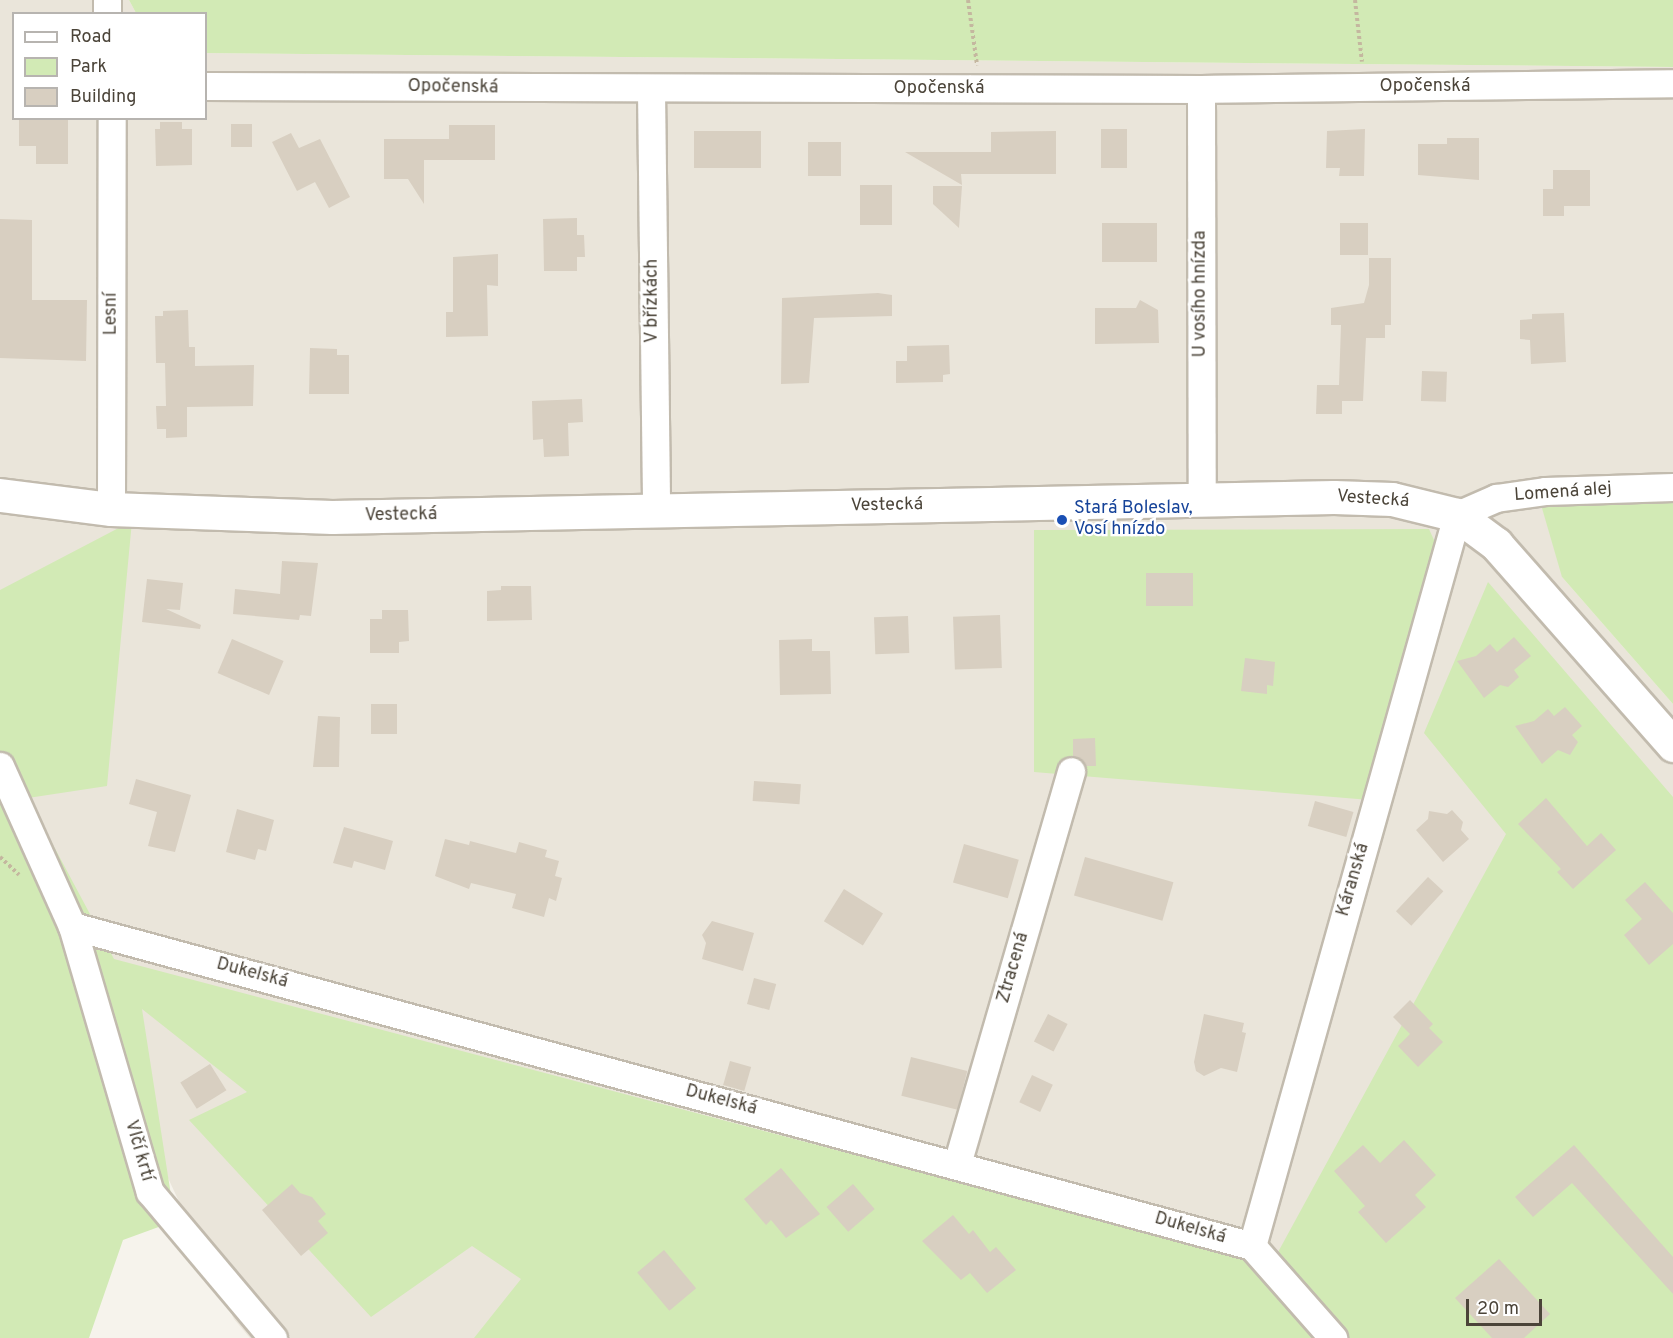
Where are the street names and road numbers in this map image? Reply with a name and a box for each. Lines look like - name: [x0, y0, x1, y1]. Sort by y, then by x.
- street label: Opočenská: [407, 76, 499, 100]
- street label: Opočenská: [1380, 76, 1470, 98]
- street label: Opočenská: [894, 78, 984, 100]
- street label: U vosího hnízda: [1190, 231, 1212, 357]
- street label: V břízkách: [642, 258, 664, 344]
- street label: Lesní: [101, 293, 123, 335]
- street label: Lomená alej: [1514, 479, 1612, 507]
- street label: Vestecká: [1336, 487, 1410, 513]
- street label: Vestecká: [851, 495, 923, 517]
- street label: Vestecká: [365, 505, 437, 527]
- street label: Káranská: [1333, 841, 1375, 919]
- street label: Ztracená: [994, 930, 1034, 1006]
- street label: Dukelská: [214, 954, 290, 994]
- street label: Dukelská: [683, 1081, 759, 1121]
- street label: Vlčí krtí: [119, 1118, 157, 1184]
- street label: Dukelská: [1152, 1209, 1228, 1249]

